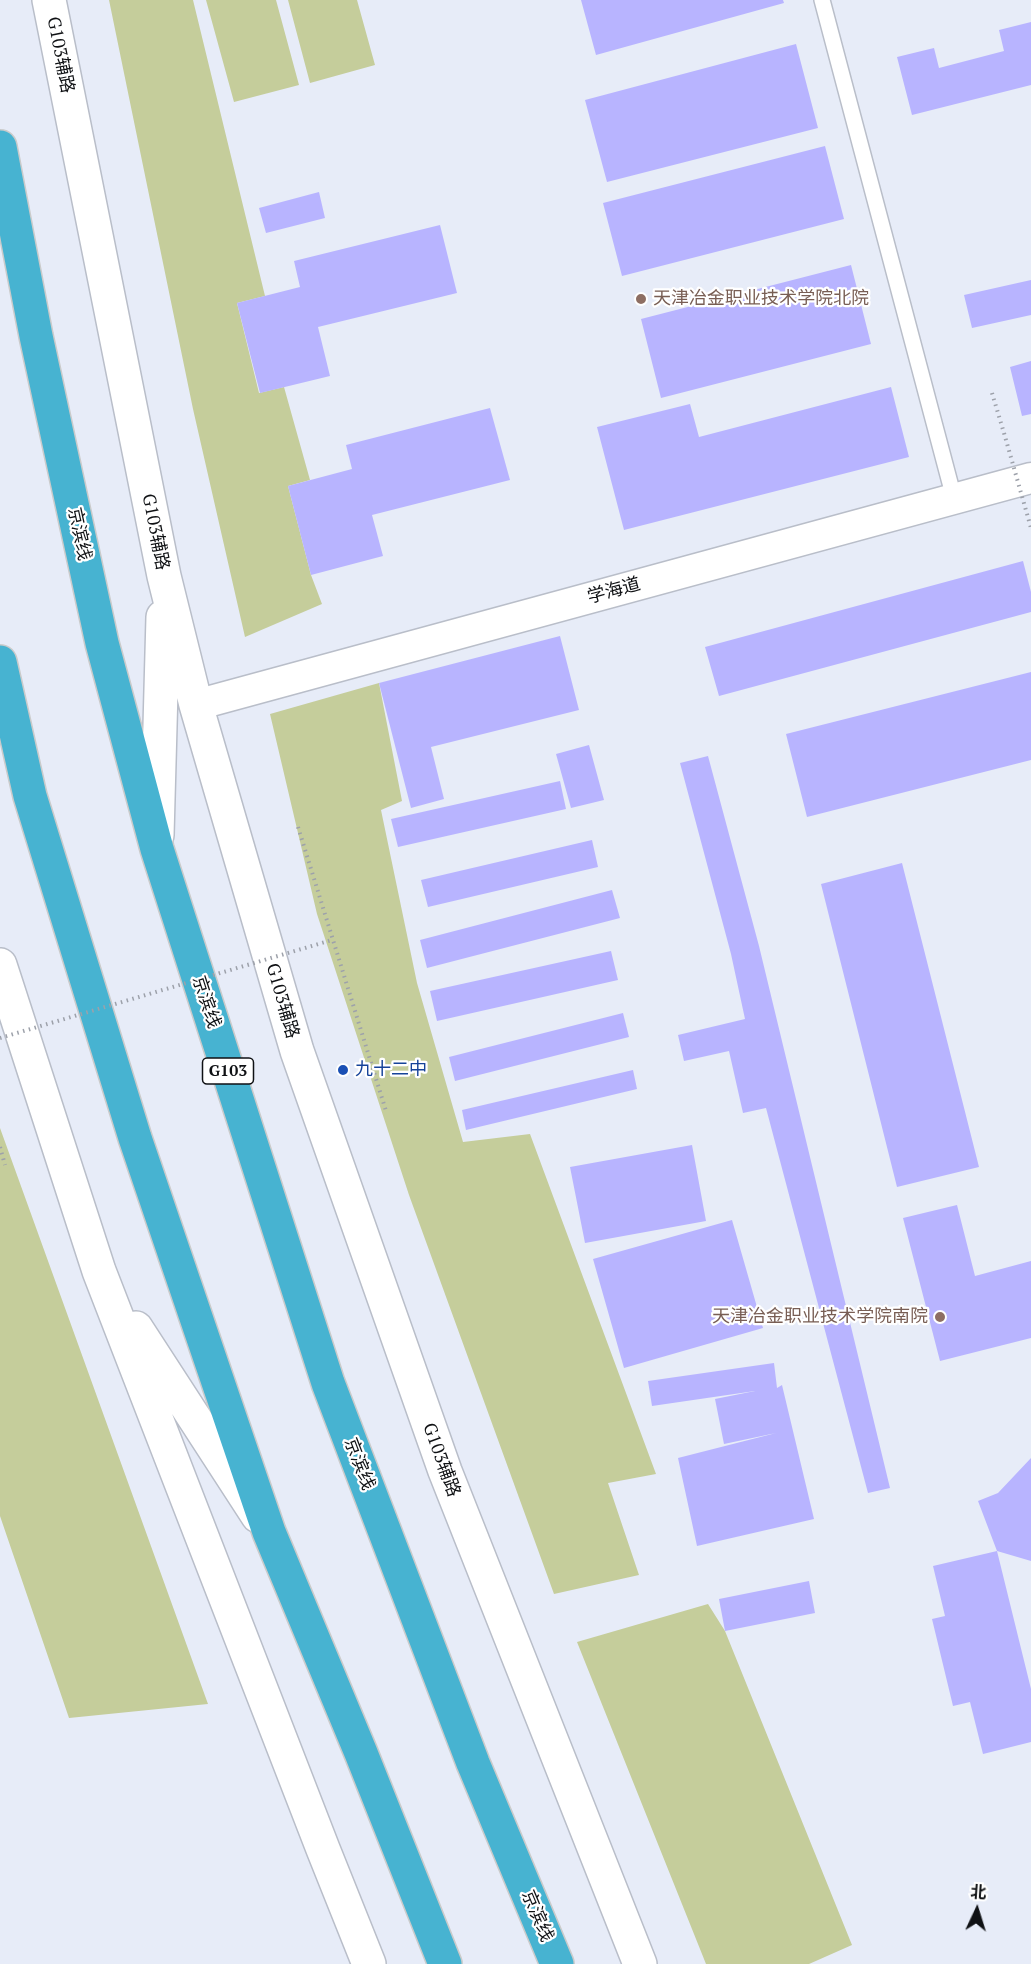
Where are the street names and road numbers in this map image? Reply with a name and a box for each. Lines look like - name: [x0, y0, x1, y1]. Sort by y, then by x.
- street label: G103辅路: [42, 15, 78, 95]
- street label: G103辅路: [137, 492, 173, 572]
- street label: 京滨线: [63, 505, 95, 563]
- street label: 学海道: [585, 574, 643, 608]
- street label: G103辅路: [261, 961, 303, 1041]
- street label: 京滨线: [187, 973, 225, 1031]
- road number: G103: [202, 1058, 254, 1084]
- street label: G103辅路: [418, 1420, 464, 1500]
- street label: 京滨线: [339, 1435, 379, 1493]
- street label: 京滨线: [517, 1887, 557, 1945]

